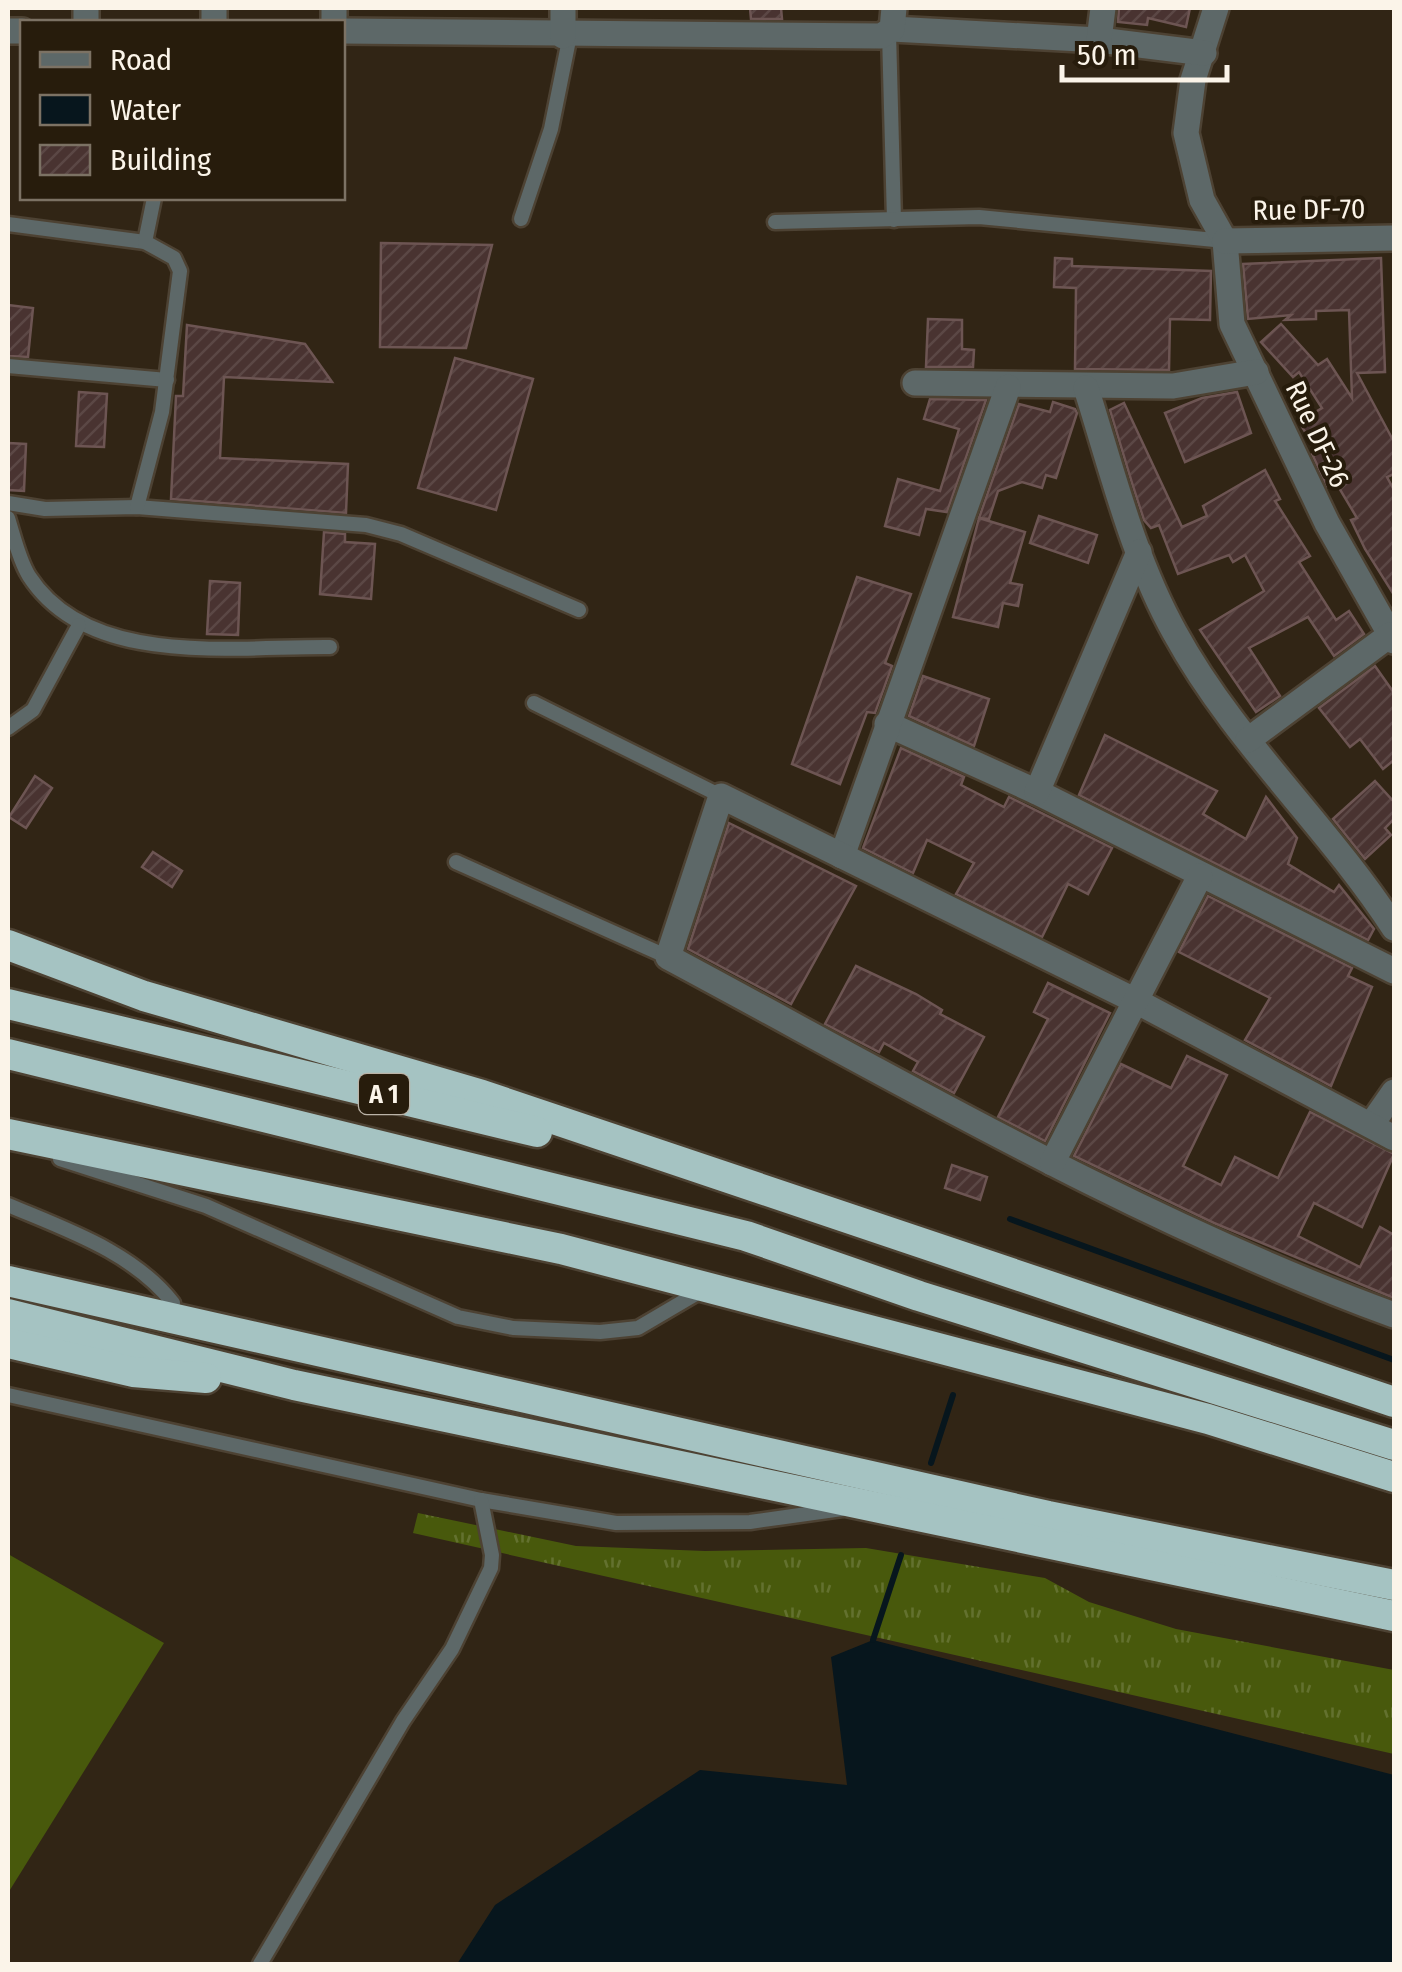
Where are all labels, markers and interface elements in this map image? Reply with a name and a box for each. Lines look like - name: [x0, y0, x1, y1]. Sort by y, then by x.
- legend: [20, 20, 345, 200]
- scale bar: [1062, 20, 1227, 82]
- text: 50 m: [1077, 37, 1137, 73]
- text: Road: [110, 42, 172, 78]
- text: Water: [110, 92, 181, 128]
- text: Building: [110, 142, 212, 178]
- street label: Rue DF-70: [1252, 192, 1366, 227]
- street label: Rue DF-26: [1279, 376, 1356, 493]
- road number: A 1: [359, 1074, 409, 1114]

